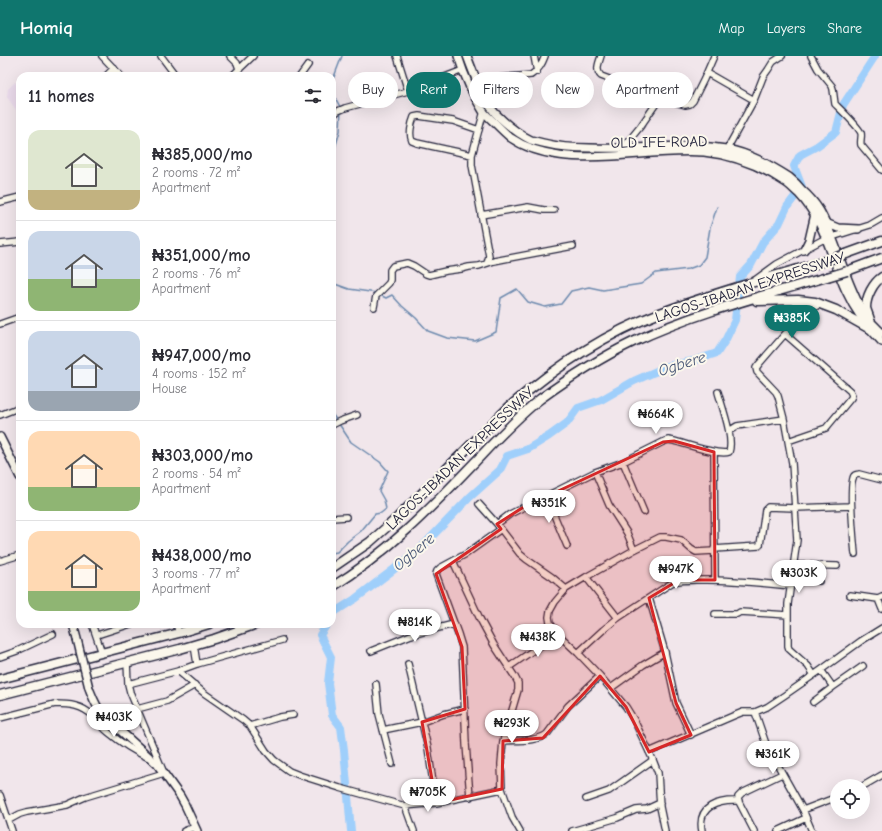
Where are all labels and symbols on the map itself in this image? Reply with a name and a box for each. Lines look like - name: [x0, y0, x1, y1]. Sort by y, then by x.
- street label: OLD IFE ROAD: [610, 132, 708, 152]
- street label: LAGOS-IBADAN EXPRESSWAY: [653, 248, 847, 326]
- pin: ₦385K: [764, 305, 820, 339]
- water label: Ogbere: [656, 348, 708, 380]
- street label: LAGOS-IBADAN EXPRESSWAY: [382, 382, 538, 534]
- pin: ₦664K: [628, 401, 684, 435]
- pin: ₦351K: [521, 490, 577, 524]
- water label: Ogbere: [389, 529, 439, 575]
- pin: ₦947K: [648, 556, 704, 590]
- pin: ₦303K: [771, 560, 827, 594]
- pin: ₦814K: [387, 609, 443, 643]
- pin: ₦438K: [510, 624, 566, 658]
- pin: ₦403K: [86, 704, 142, 738]
- pin: ₦293K: [484, 710, 540, 744]
- pin: ₦361K: [745, 741, 801, 775]
- pin: ₦705K: [400, 779, 456, 813]

